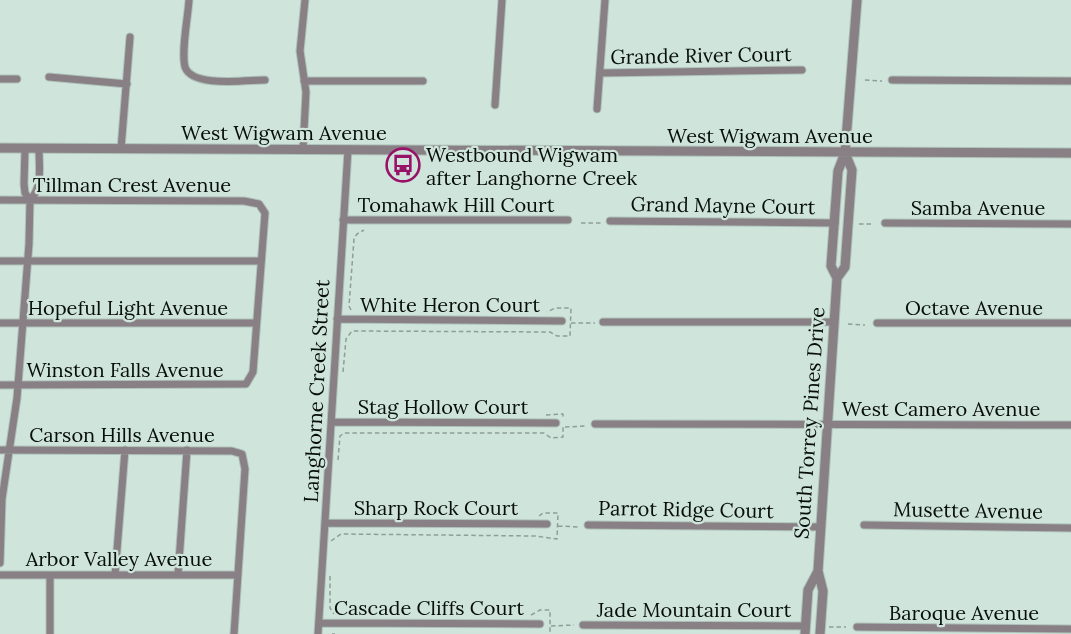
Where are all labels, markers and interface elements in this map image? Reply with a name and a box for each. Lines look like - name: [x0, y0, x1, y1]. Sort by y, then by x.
- street label: Grande River Court: [610, 41, 792, 69]
- street label: West Wigwam Avenue: [181, 120, 387, 145]
- street label: West Wigwam Avenue: [667, 123, 873, 148]
- place label: Westbound Wigwam after Langhorne Creek: [426, 142, 637, 190]
- bus stop icon: Westbound Wigwam after Langhorne Creek: [385, 147, 421, 183]
- street label: Tillman Crest Avenue: [33, 172, 231, 197]
- street label: Grand Mayne Court: [630, 191, 816, 219]
- street label: Tomahawk Hill Court: [357, 192, 555, 217]
- street label: Samba Avenue: [911, 195, 1045, 220]
- street label: Langhorne Creek Street: [298, 279, 334, 503]
- street label: White Heron Court: [360, 292, 540, 317]
- street label: Hopeful Light Avenue: [28, 295, 228, 320]
- street label: Octave Avenue: [905, 295, 1043, 320]
- street label: South Torrey Pines Drive: [788, 306, 830, 540]
- street label: Winston Falls Avenue: [26, 357, 224, 382]
- street label: Stag Hollow Court: [358, 394, 528, 419]
- street label: West Camero Avenue: [842, 396, 1040, 421]
- street label: Carson Hills Avenue: [29, 422, 215, 447]
- street label: Sharp Rock Court: [354, 495, 518, 520]
- street label: Parrot Ridge Court: [598, 495, 774, 523]
- street label: Musette Avenue: [893, 496, 1043, 524]
- street label: Arbor Valley Avenue: [25, 546, 212, 571]
- street label: Cascade Cliffs Court: [334, 595, 524, 620]
- street label: Jade Mountain Court: [596, 597, 792, 622]
- street label: Baroque Avenue: [889, 600, 1039, 625]

